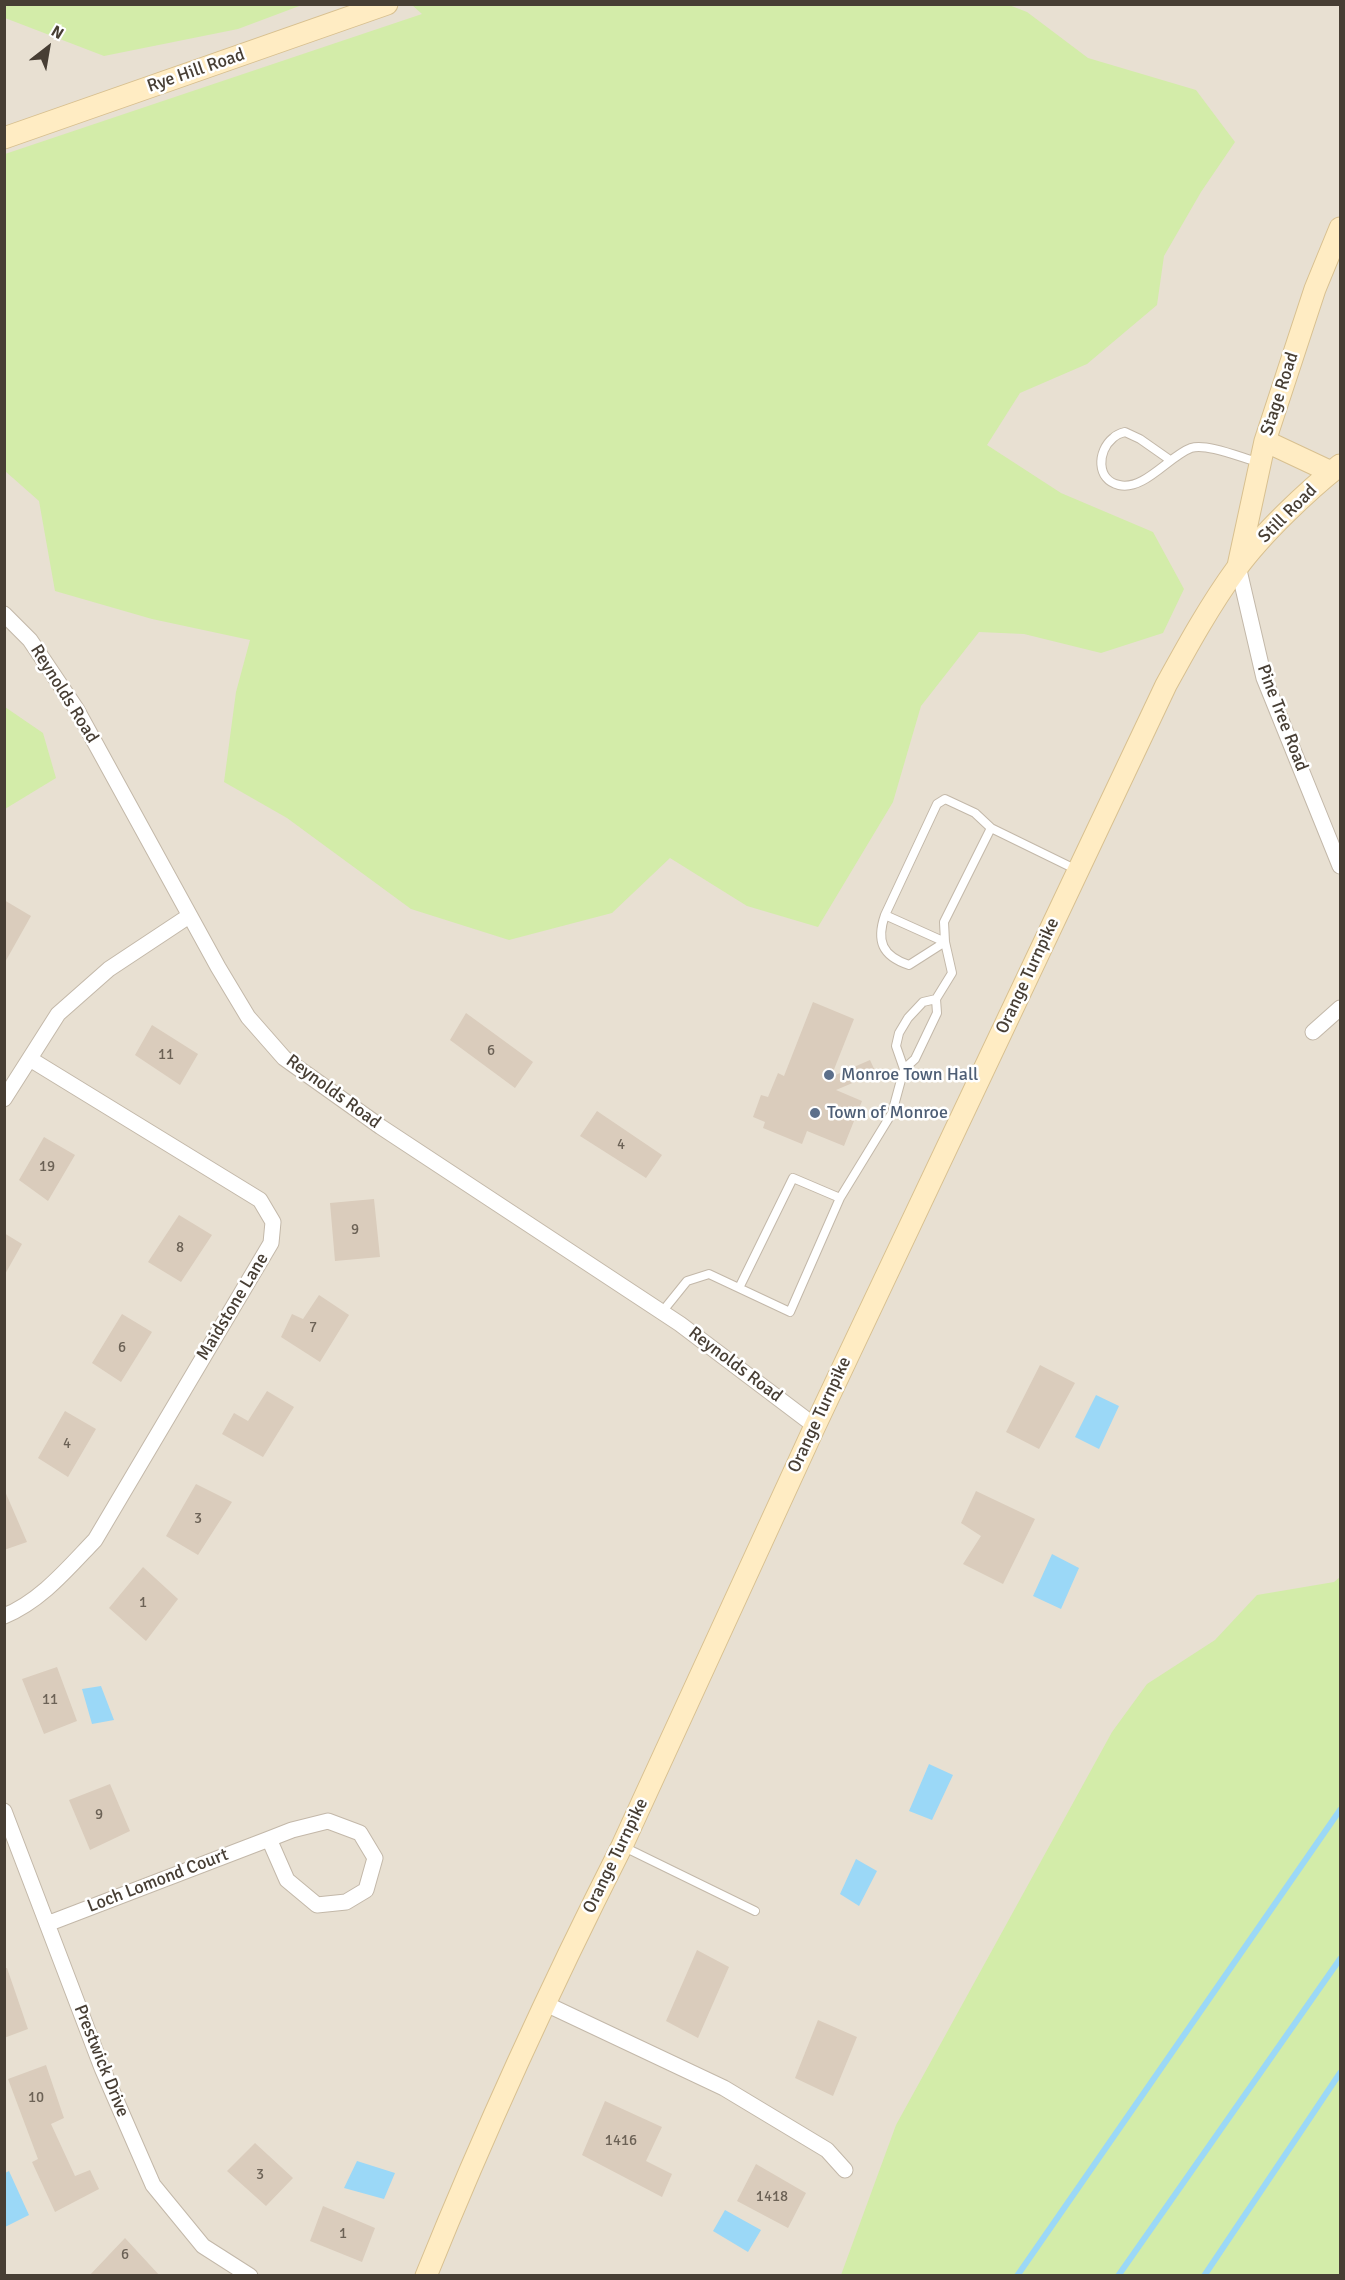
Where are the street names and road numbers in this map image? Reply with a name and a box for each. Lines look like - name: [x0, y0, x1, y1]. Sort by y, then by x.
- street label: Rye Hill Road: [144, 44, 248, 98]
- street label: Stage Road: [1256, 350, 1304, 438]
- street label: Still Road: [1254, 480, 1322, 548]
- street label: Reynolds Road: [25, 641, 103, 747]
- street label: Pine Tree Road: [1252, 662, 1312, 774]
- street label: Orange Turnpike: [992, 915, 1064, 1037]
- street label: Reynolds Road: [281, 1050, 385, 1134]
- street label: Maidstone Lane: [192, 1249, 274, 1365]
- street label: Reynolds Road: [684, 1323, 786, 1407]
- street label: Orange Turnpike: [784, 1354, 856, 1476]
- street label: Orange Turnpike: [579, 1795, 653, 1917]
- street label: Loch Lomond Court: [85, 1844, 231, 1918]
- street label: Prestwick Drive: [69, 2002, 133, 2120]

